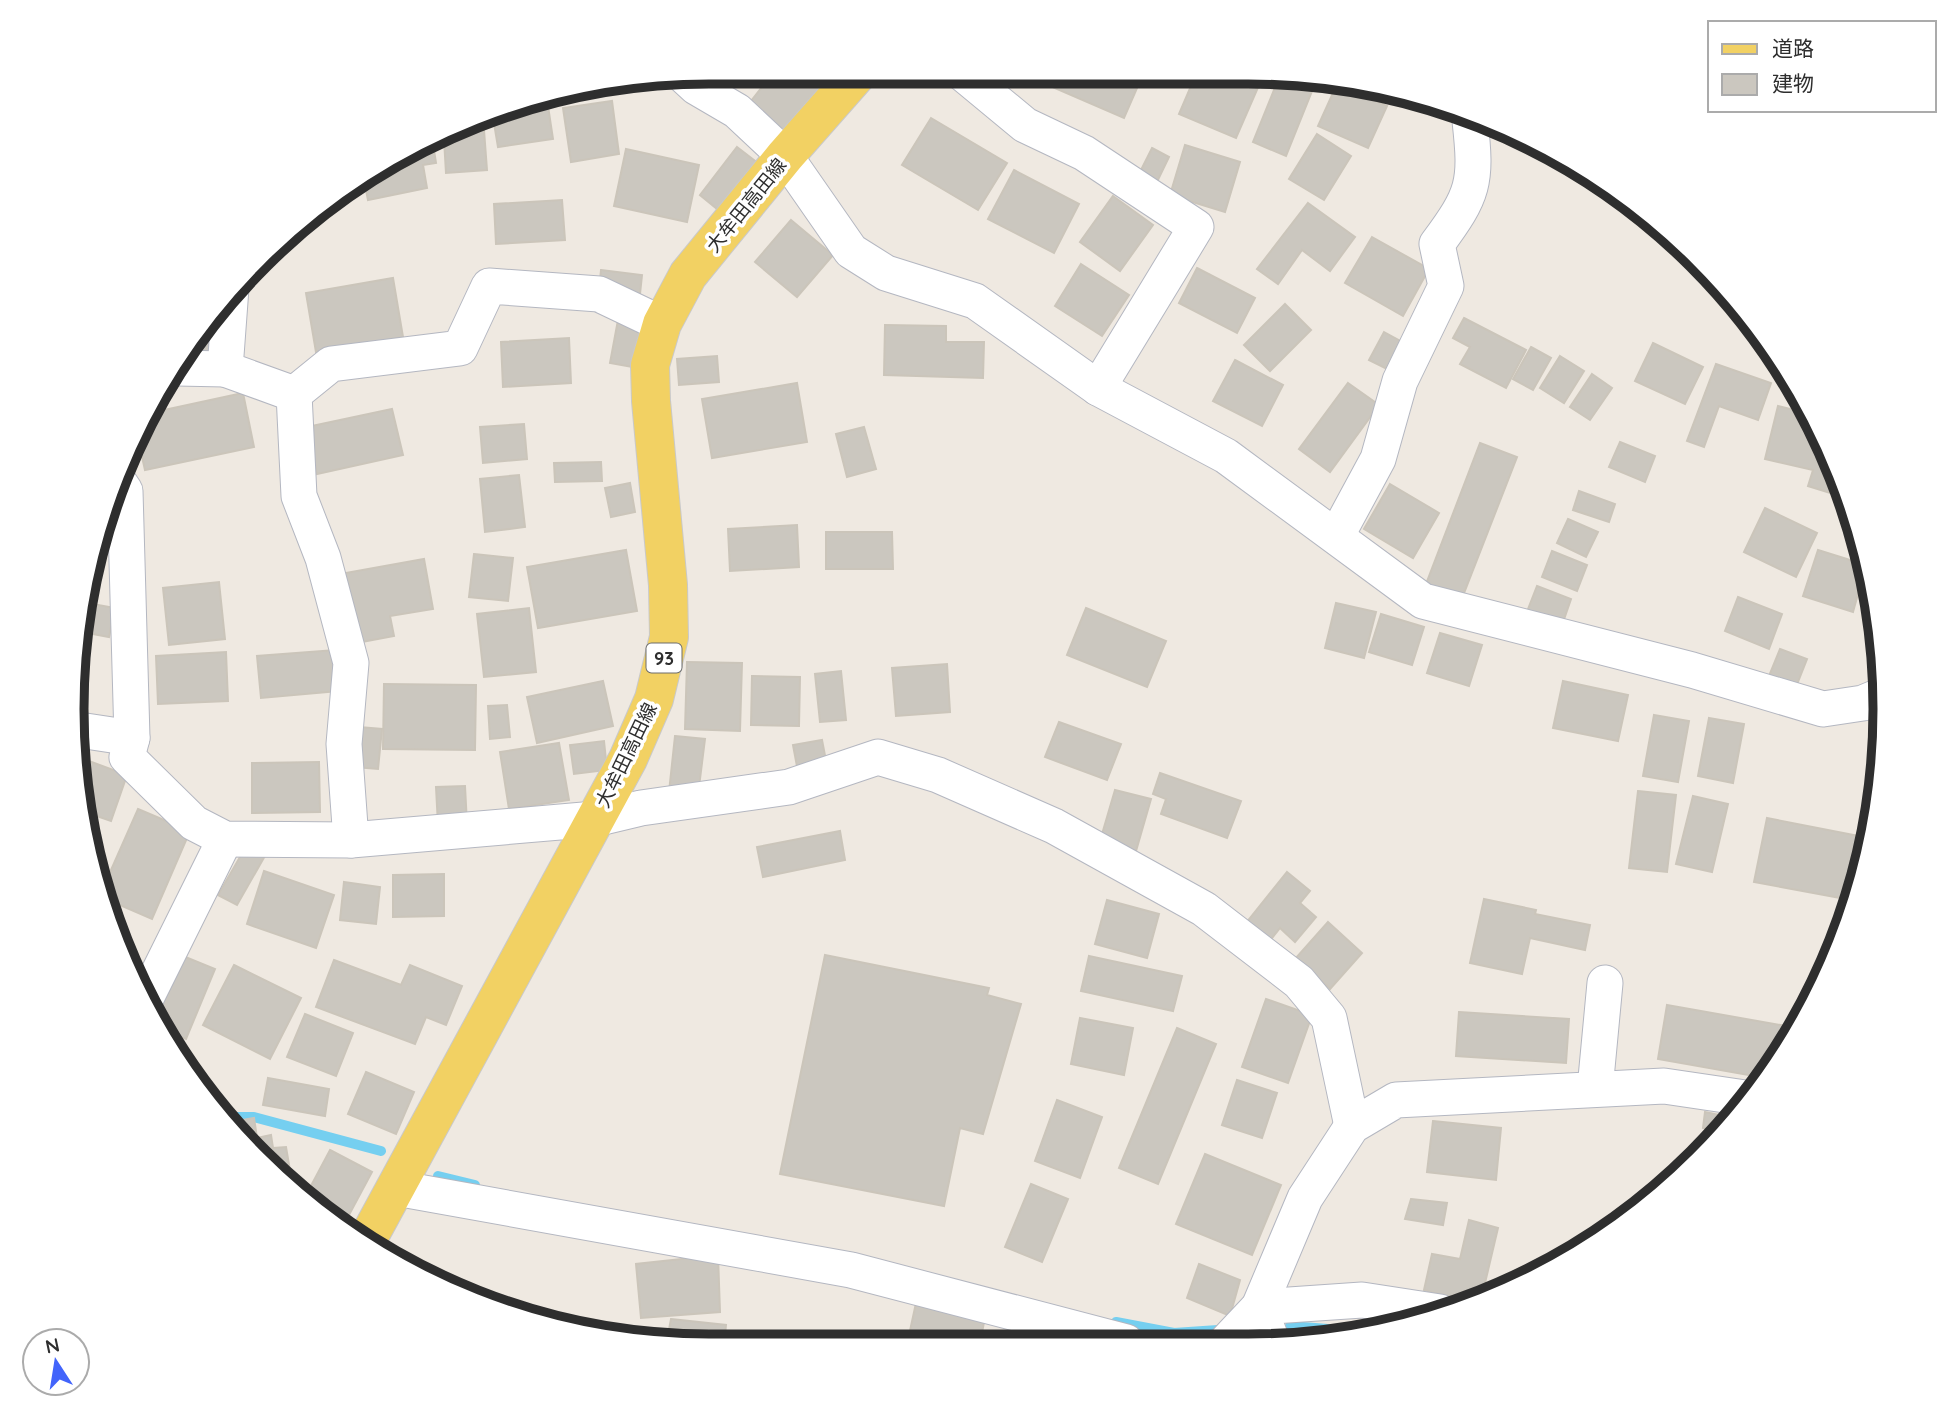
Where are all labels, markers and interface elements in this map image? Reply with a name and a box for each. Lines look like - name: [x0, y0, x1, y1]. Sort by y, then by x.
- legend: [1708, 21, 1936, 112]
- text: 道路: [1772, 35, 1814, 61]
- text: 建物: [1772, 70, 1814, 96]
- street label: 大牟田高田線: [701, 153, 791, 257]
- road number: 93: [646, 644, 682, 672]
- street label: 大牟田高田線: [590, 699, 662, 811]
- north arrow: [21, 1327, 91, 1397]
- text: N: [43, 1332, 62, 1359]

